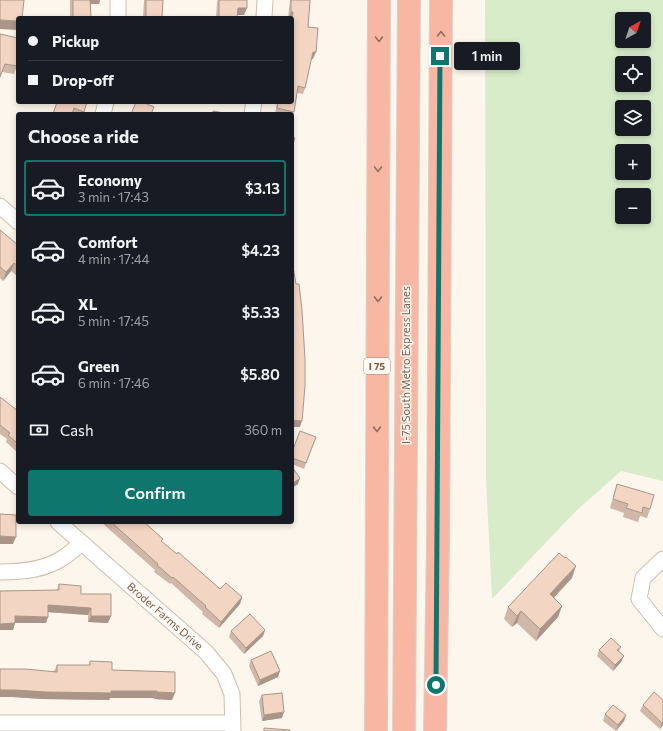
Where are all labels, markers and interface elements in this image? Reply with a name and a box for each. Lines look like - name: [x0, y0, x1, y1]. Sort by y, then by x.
- north arrow: [615, 12, 651, 48]
- map controls: [615, 12, 651, 224]
- one-way arrow: [436, 31, 445, 37]
- text: Pickup: [52, 32, 99, 50]
- one-way arrow: [375, 36, 383, 42]
- callout: 1 min: [454, 42, 520, 70]
- route end: [431, 47, 449, 65]
- text: 1 min: [472, 48, 502, 64]
- button: locate: [615, 56, 651, 92]
- text: Drop-off: [52, 71, 114, 89]
- button: layers: [615, 100, 651, 136]
- text: Choose a ride: [28, 125, 139, 147]
- button: +: [615, 144, 651, 180]
- one-way arrow: [374, 166, 382, 172]
- icon: car: [30, 170, 66, 206]
- text: Economy: [78, 171, 142, 189]
- text: $3.13: [245, 179, 280, 197]
- button: −: [615, 188, 651, 224]
- text: 3 min · 17:43: [78, 189, 149, 205]
- icon: car: [30, 232, 66, 268]
- text: Comfort: [78, 233, 138, 251]
- text: $4.23: [241, 241, 280, 259]
- text: 4 min · 17:44: [78, 251, 150, 267]
- street label: I-75 South Metro Express Lanes: [399, 286, 412, 444]
- icon: car: [30, 294, 66, 330]
- text: XL: [78, 295, 97, 313]
- one-way arrow: [374, 296, 382, 302]
- text: $5.33: [242, 303, 280, 321]
- text: 5 min · 17:45: [78, 313, 149, 329]
- icon: car: [30, 356, 66, 392]
- text: Green: [78, 357, 119, 375]
- road number: I 75: [364, 358, 390, 374]
- text: $5.80: [240, 365, 280, 383]
- text: 6 min · 17:46: [78, 375, 150, 391]
- icon: cash: [28, 419, 50, 441]
- text: Cash: [60, 421, 94, 439]
- text: 360 m: [244, 422, 282, 438]
- one-way arrow: [373, 426, 381, 432]
- button: Confirm: [28, 470, 282, 516]
- street label: Broder Farms Drive: [125, 579, 206, 652]
- route start: [427, 676, 445, 694]

